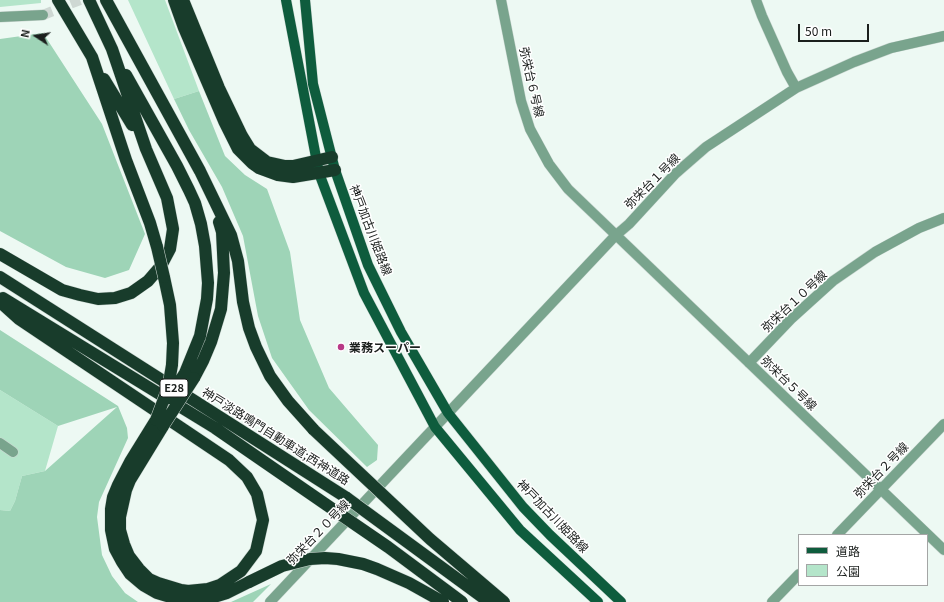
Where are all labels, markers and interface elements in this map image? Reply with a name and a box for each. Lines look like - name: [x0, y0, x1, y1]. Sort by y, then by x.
- north arrow: [16, 16, 56, 56]
- scale bar: [800, 16, 871, 42]
- text: 50 m: [805, 22, 832, 39]
- text: N: [16, 28, 33, 39]
- street label: 弥栄台６号線: [517, 45, 547, 119]
- street label: 弥栄台１号線: [621, 150, 683, 212]
- street label: 神戸加古川姫路線: [347, 183, 395, 277]
- street label: 弥栄台１０号線: [758, 267, 830, 335]
- place label: 業務スーパー: [349, 340, 421, 354]
- marker: 業務スーパー: [336, 342, 346, 352]
- street label: 弥栄台５号線: [758, 353, 820, 413]
- road number: E28: [160, 379, 188, 397]
- street label: 神戸淡路鳴門自動車道;西神道路: [200, 384, 352, 488]
- street label: 弥栄台２号線: [851, 439, 911, 501]
- street label: 神戸加古川姫路線: [514, 476, 592, 556]
- street label: 弥栄台２０号線: [284, 497, 352, 567]
- legend: [798, 534, 928, 586]
- text: 道路: [836, 542, 860, 559]
- text: 公園: [836, 562, 860, 579]

